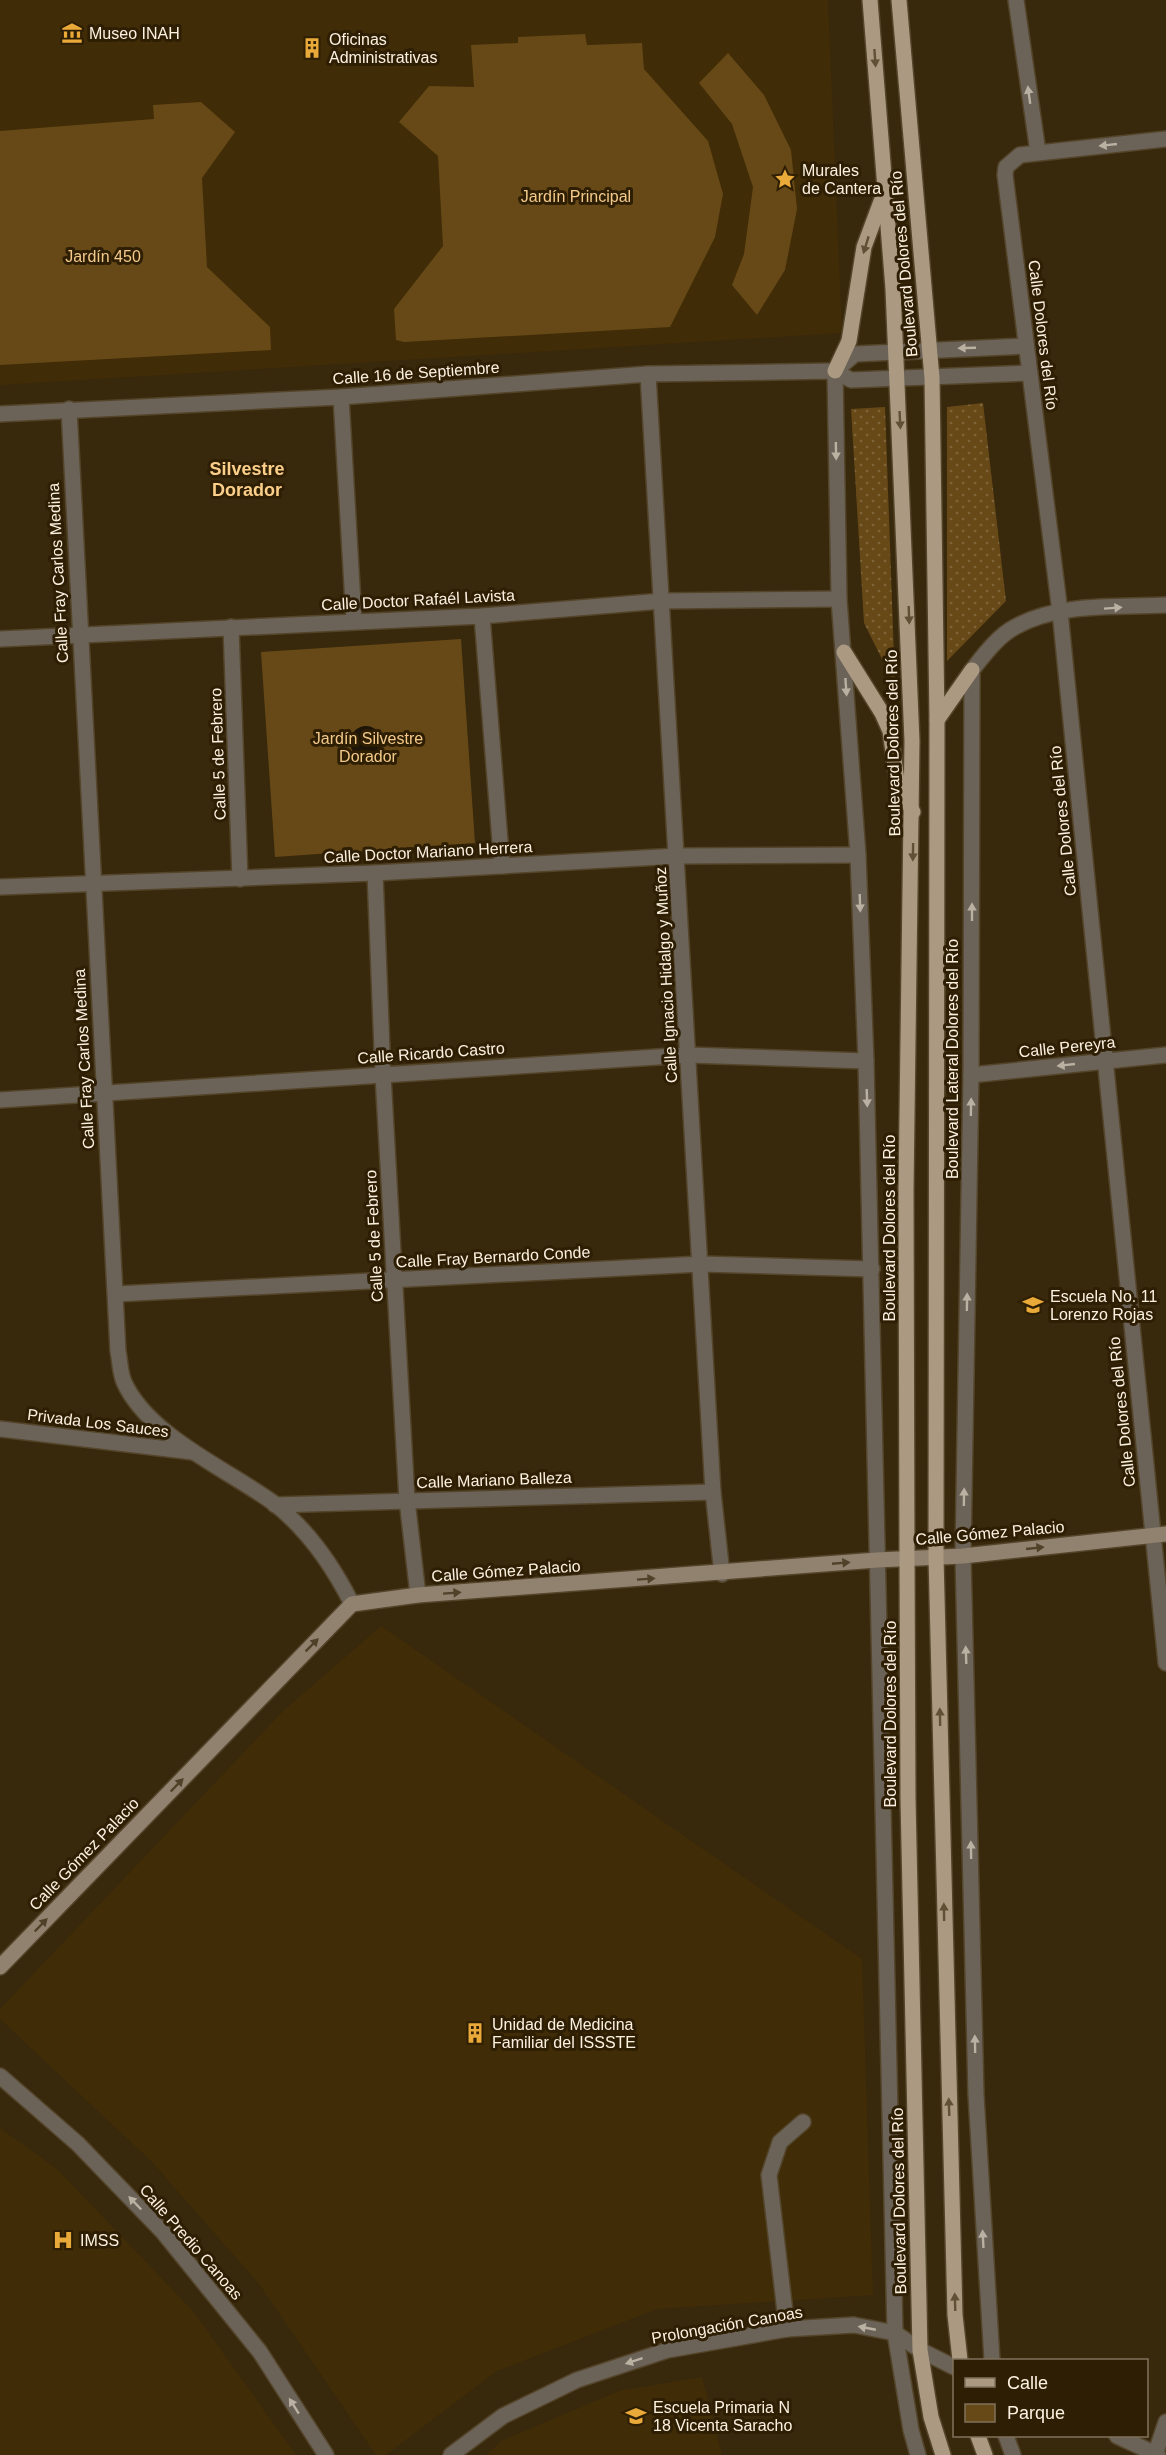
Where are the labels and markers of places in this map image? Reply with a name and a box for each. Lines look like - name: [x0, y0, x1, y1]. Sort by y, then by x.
- museum icon: Museo INAH: [60, 21, 84, 45]
- place label: Museo INAH: [89, 25, 180, 42]
- place label: Oficinas Administrativas: [329, 31, 437, 66]
- building icon: Oficinas Administrativas: [300, 36, 324, 60]
- place label: Murales de Cantera: [802, 162, 881, 197]
- place icon: Murales de Cantera: [773, 167, 797, 191]
- place label: Escuela No. 11 Lorenzo Rojas: [1050, 1288, 1157, 1323]
- school or university icon: Escuela No. 11 Lorenzo Rojas: [1021, 1293, 1045, 1317]
- place label: Unidad de Medicina Familiar del ISSSTE: [492, 2016, 636, 2051]
- building icon: Unidad de Medicina Familiar del ISSSTE: [463, 2021, 487, 2045]
- hospital icon: IMSS: [51, 2228, 75, 2252]
- place label: IMSS: [80, 2232, 119, 2249]
- place label: Escuela Primaria N 18 Vicenta Saracho: [653, 2399, 792, 2434]
- school or university icon: Escuela Primaria N 18 Vicenta Saracho: [624, 2404, 648, 2428]

